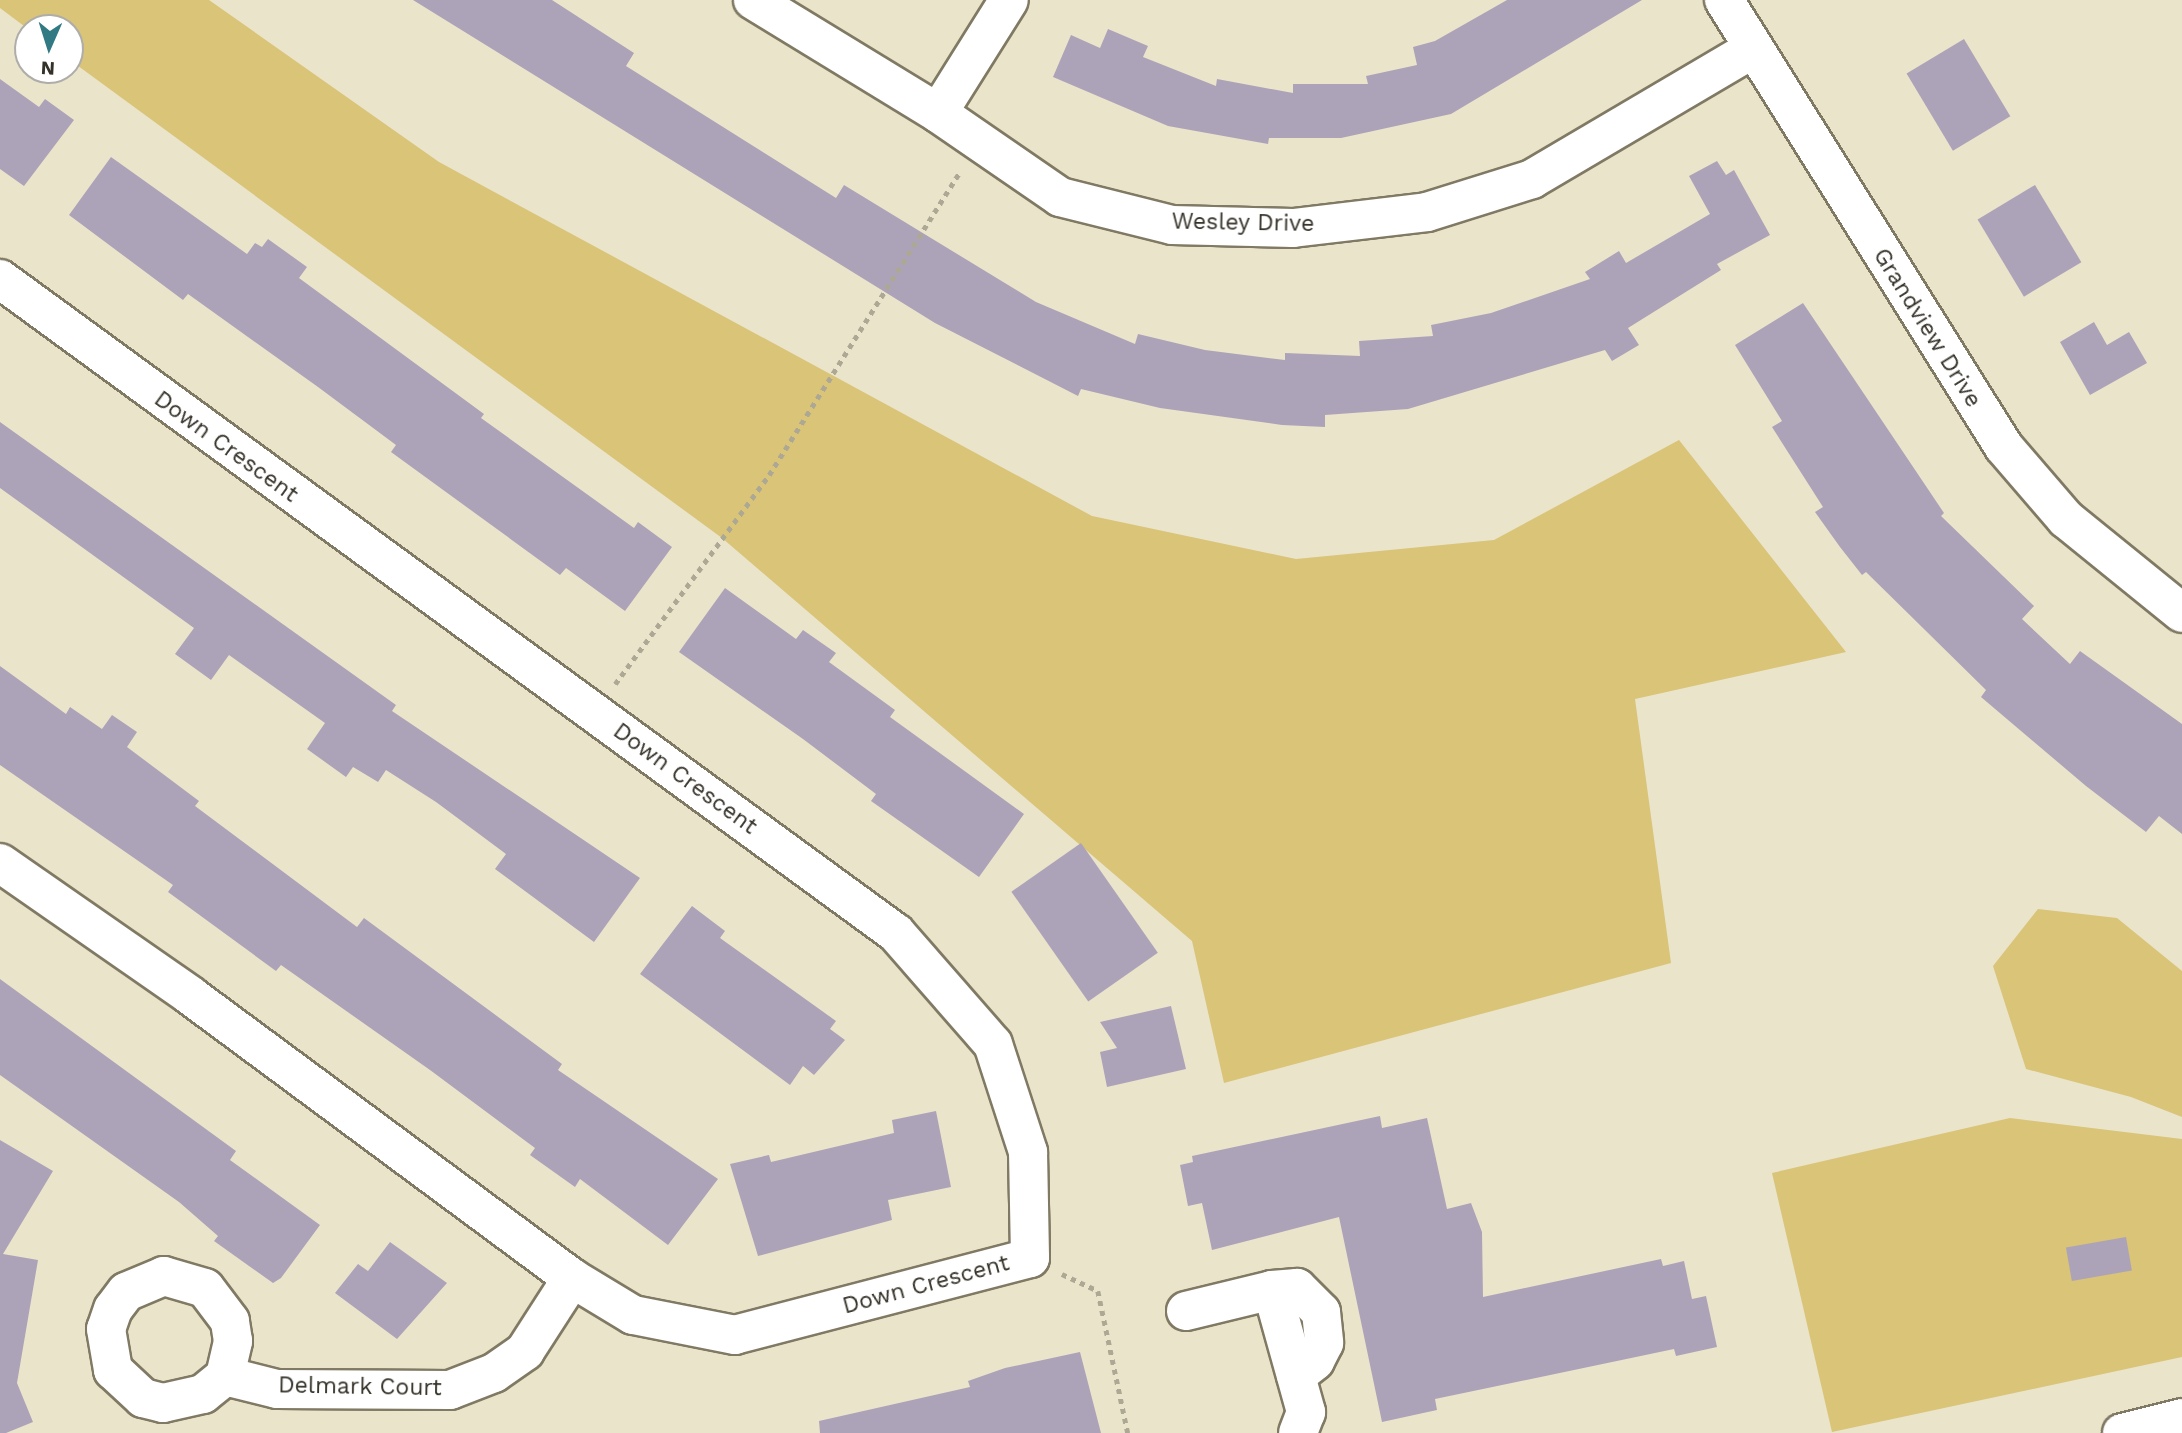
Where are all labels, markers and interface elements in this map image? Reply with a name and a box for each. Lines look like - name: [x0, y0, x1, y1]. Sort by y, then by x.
- north arrow: [14, 14, 84, 84]
- text: N: [40, 57, 56, 80]
- street label: Wesley Drive: [1171, 208, 1315, 238]
- street label: Grandview Drive: [1867, 243, 1987, 413]
- street label: Down Crescent: [149, 385, 303, 509]
- street label: Down Crescent: [608, 717, 762, 841]
- street label: Down Crescent: [840, 1249, 1012, 1321]
- street label: Delmark Court: [278, 1372, 442, 1402]

